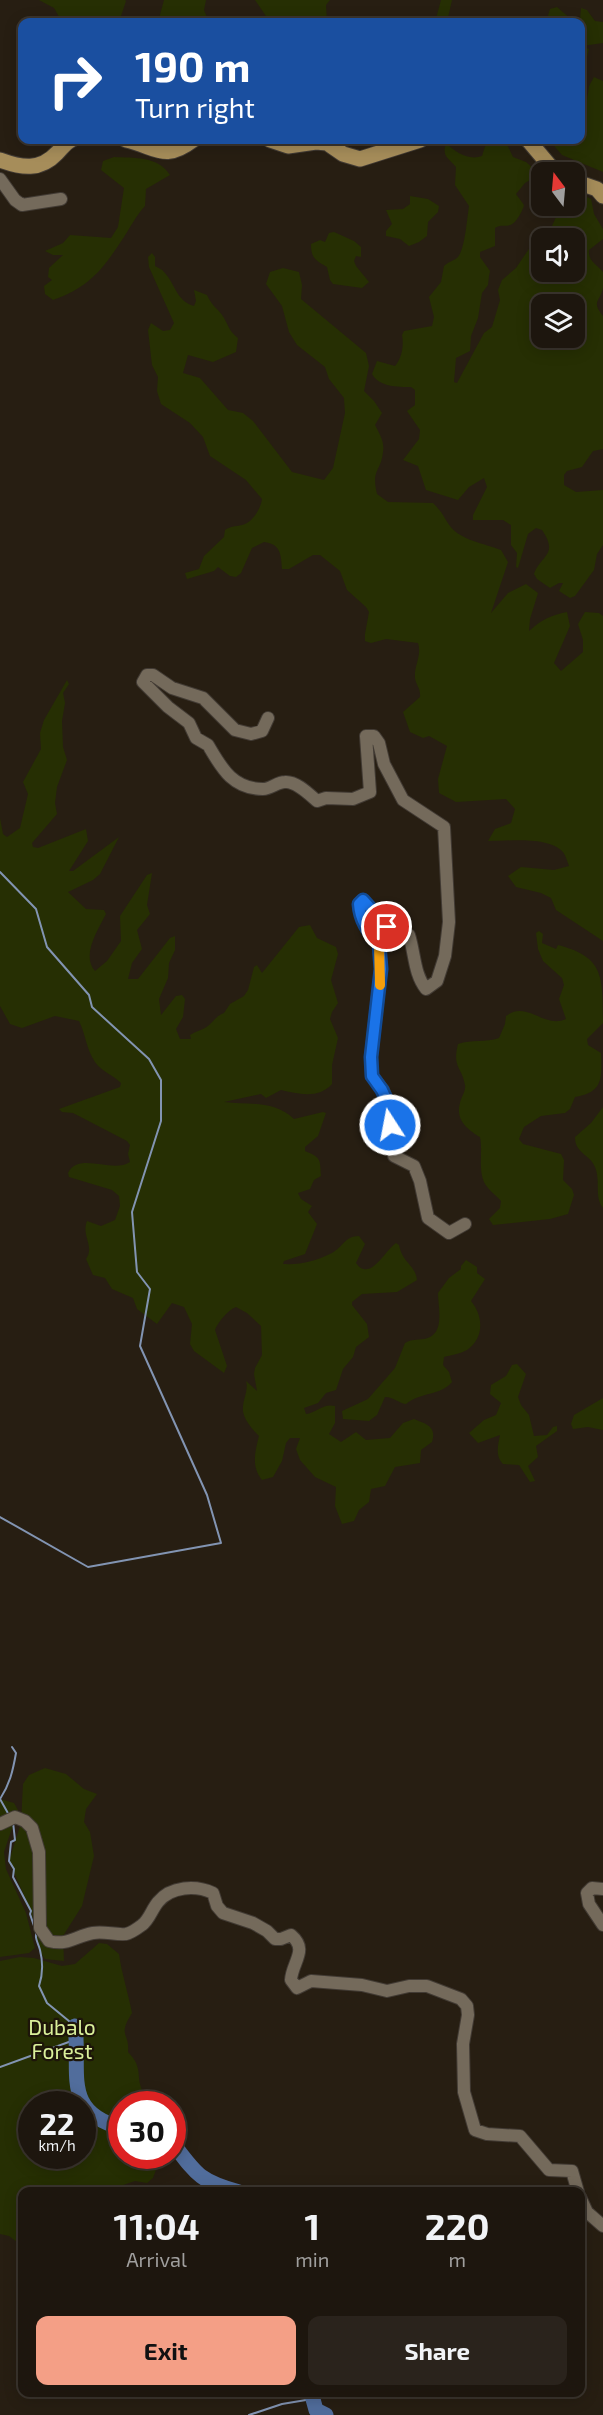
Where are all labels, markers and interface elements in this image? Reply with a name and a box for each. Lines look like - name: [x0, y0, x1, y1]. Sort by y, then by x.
- text: 190 m: [135, 40, 251, 90]
- icon: right: [36, 42, 114, 120]
- text: Turn right: [135, 91, 255, 123]
- north arrow: [531, 162, 585, 216]
- map controls: [531, 162, 585, 348]
- button: sound: [531, 228, 585, 282]
- button: layers: [531, 294, 585, 348]
- pin: [361, 901, 412, 952]
- icon: arrive: [370, 910, 403, 943]
- position arrow: [358, 1093, 422, 1157]
- park label: Dubalo Forest: [28, 2014, 96, 2063]
- speed limit sign: 30: [108, 2091, 186, 2169]
- text: 22: [40, 2105, 74, 2141]
- text: km/h: [38, 2136, 76, 2154]
- text: 11:04: [114, 2204, 200, 2247]
- text: 1: [304, 2204, 320, 2247]
- text: 220: [425, 2204, 489, 2247]
- text: Arrival: [126, 2247, 187, 2271]
- text: min: [295, 2247, 329, 2271]
- text: m: [448, 2247, 466, 2271]
- button: Exit: [36, 2316, 296, 2385]
- button: Share: [308, 2316, 567, 2385]

